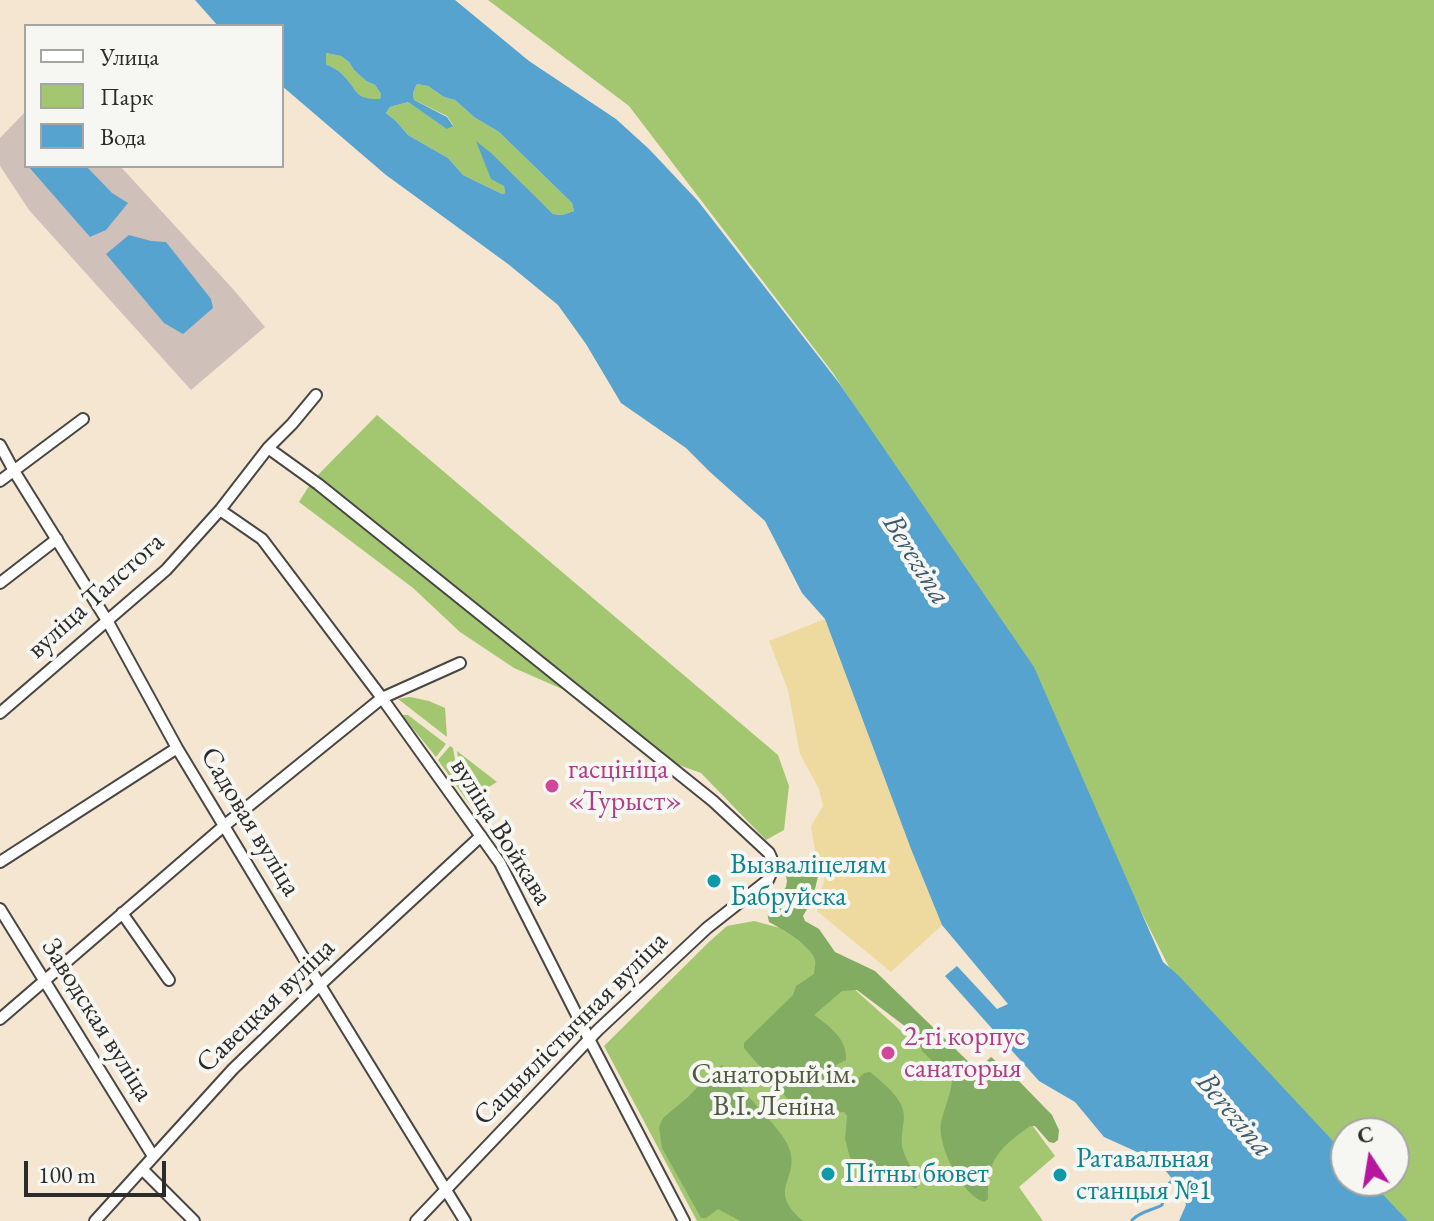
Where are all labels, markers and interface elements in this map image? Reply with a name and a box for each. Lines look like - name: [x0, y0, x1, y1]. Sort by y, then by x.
- legend: [24, 24, 284, 168]
- text: Улица: [100, 41, 159, 72]
- text: Парк: [100, 81, 153, 112]
- text: Вода: [100, 121, 146, 152]
- water label: Berezina: [874, 508, 958, 612]
- street label: вуліца Талстога: [21, 526, 171, 666]
- street label: Садовая вуліца: [192, 741, 308, 903]
- street label: вуліца Войкава: [443, 752, 559, 912]
- place label: гасцініца «Турыст»: [568, 753, 682, 819]
- marker: гасцініца «Турыст»: [543, 777, 561, 795]
- place label: Вызваліцелям Бабруйска: [730, 848, 886, 914]
- marker: Вызваліцелям Бабруйска: [705, 872, 723, 890]
- street label: Сацыялістычная вуліца: [467, 925, 675, 1133]
- street label: Савецкая вуліца: [190, 932, 342, 1080]
- street label: Заводская вуліца: [34, 933, 160, 1107]
- place label: 2-гі корпус санаторыя: [904, 1020, 1026, 1086]
- marker: 2-гі корпус санаторыя: [879, 1044, 897, 1062]
- park label: Санаторый ім. В.І. Леніна: [692, 1058, 856, 1124]
- water label: Berezina: [1188, 1065, 1280, 1165]
- north arrow: [1330, 1117, 1410, 1197]
- text: С: [1355, 1119, 1376, 1151]
- place label: Ратавальная станцыя №1: [1076, 1142, 1212, 1208]
- scale bar: [28, 1145, 170, 1195]
- place label: Пітны бювет: [844, 1157, 989, 1191]
- text: 100 m: [38, 1159, 96, 1190]
- marker: Пітны бювет: [819, 1165, 837, 1183]
- marker: Ратавальная станцыя №1: [1051, 1166, 1069, 1184]

